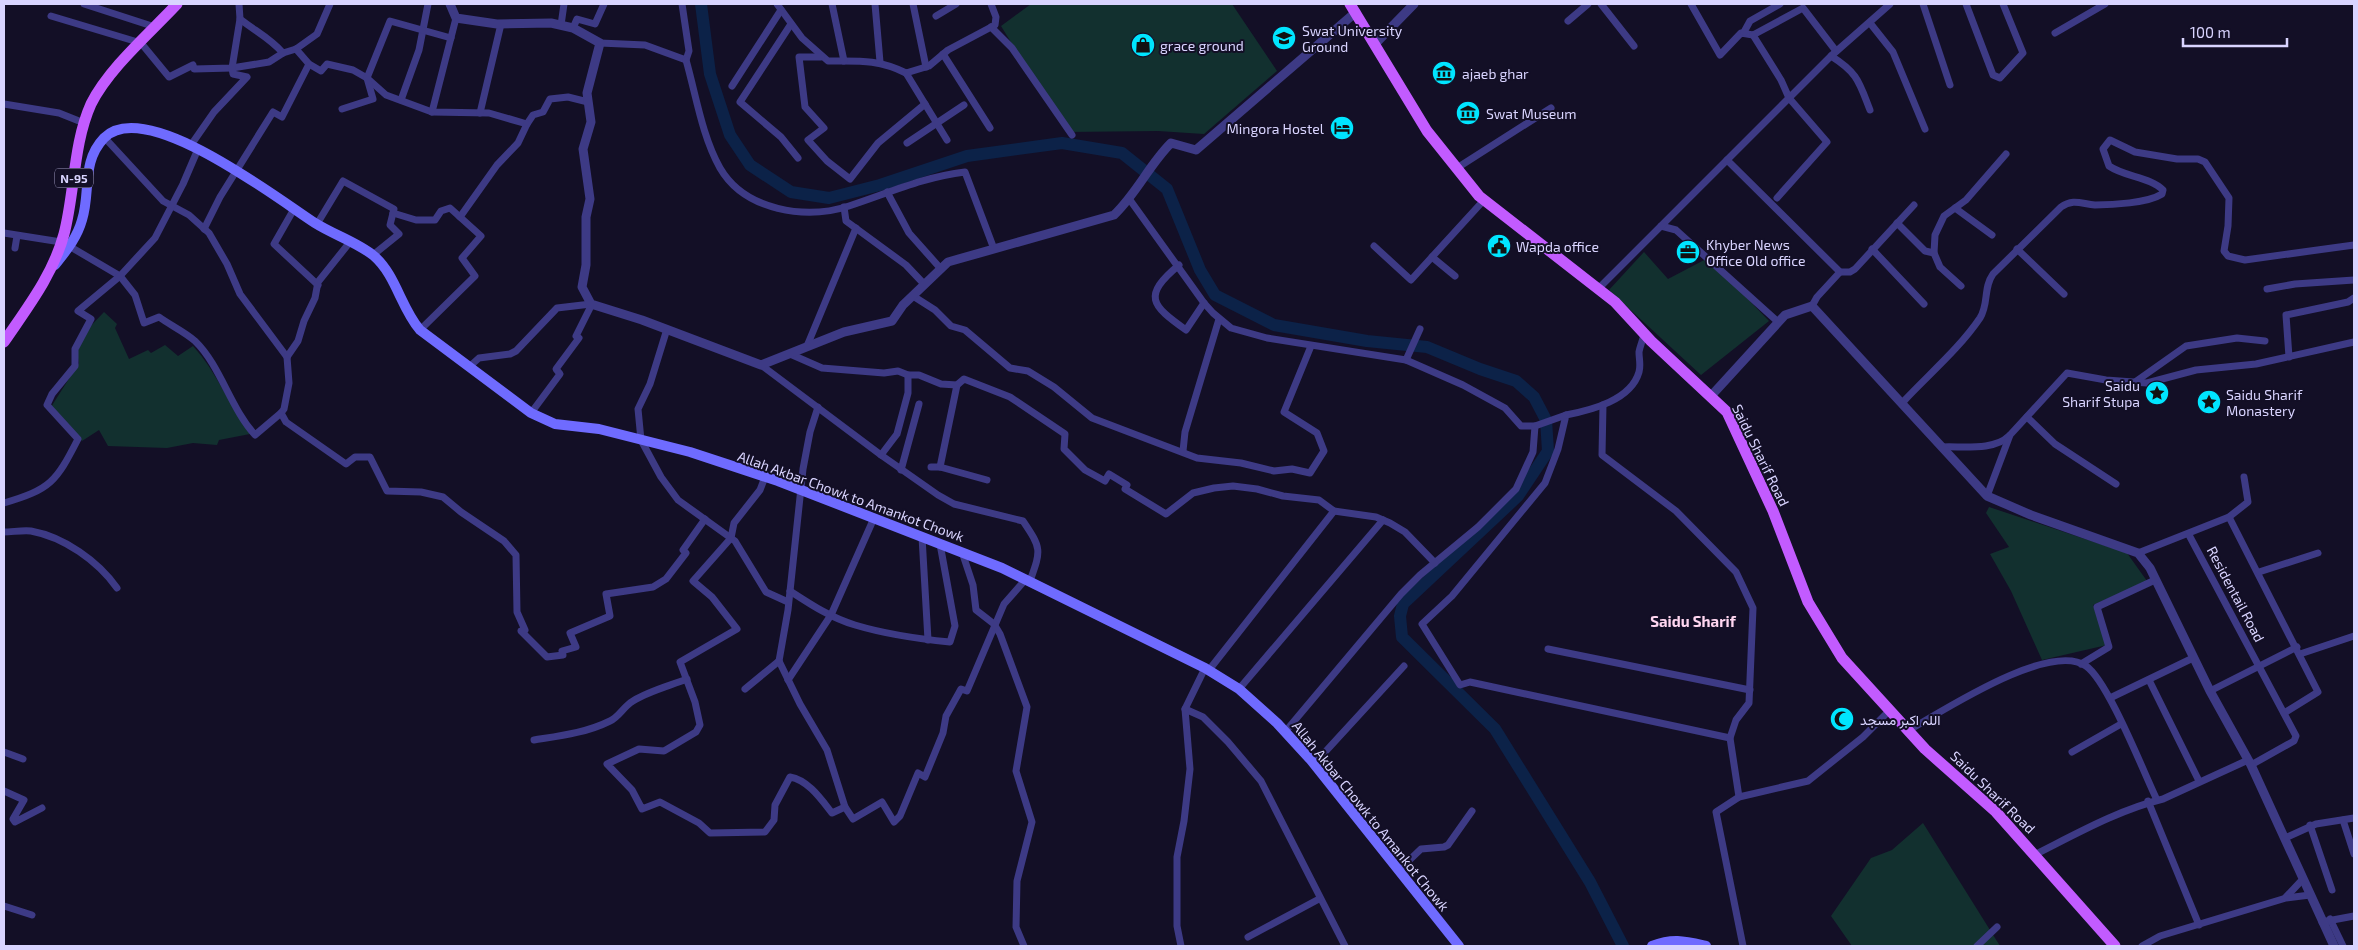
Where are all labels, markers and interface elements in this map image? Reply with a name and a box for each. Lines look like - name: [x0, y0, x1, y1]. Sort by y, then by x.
- scale bar: [2183, 15, 2287, 47]
- place label: Swat University Ground: [1302, 22, 1403, 55]
- text: 100 m: [2190, 23, 2231, 41]
- school or university icon: Swat University Ground: [1271, 25, 1297, 51]
- shop icon: grace ground: [1130, 32, 1156, 58]
- place label: grace ground: [1160, 37, 1244, 54]
- museum icon: ajaeb ghar: [1431, 60, 1457, 86]
- place label: ajaeb ghar: [1462, 65, 1529, 82]
- museum icon: Swat Museum: [1455, 100, 1481, 126]
- place label: Swat Museum: [1486, 105, 1577, 122]
- hotel icon: Mingora Hostel: [1329, 115, 1355, 141]
- place label: Mingora Hostel: [1227, 120, 1325, 137]
- road number: N-95: [55, 168, 93, 188]
- public building icon: Wapda office: [1486, 233, 1512, 259]
- place label: Khyber News Office Old office: [1706, 236, 1806, 269]
- place label: Wapda office: [1516, 238, 1599, 255]
- office icon: Khyber News Office Old office: [1675, 239, 1701, 265]
- place label: Saidu Sharif Stupa: [2062, 377, 2140, 410]
- place icon: Saidu Sharif Stupa: [2144, 380, 2170, 406]
- place label: Saidu Sharif Monastery: [2226, 386, 2303, 419]
- place icon: Saidu Sharif Monastery: [2196, 389, 2222, 415]
- street label: Saidu Sharif Road: [1729, 401, 1793, 509]
- street label: Allah Akbar Chowk to Amankot Chowk: [735, 447, 967, 545]
- street label: Residentail Road: [2204, 543, 2268, 645]
- district label: Saidu Sharif: [1650, 612, 1737, 630]
- mosque icon: اللہ اکبر مسجد: [1829, 706, 1855, 732]
- place label: اللہ اکبر مسجد: [1860, 711, 1941, 729]
- street label: Allah Akbar Chowk to Amankot Chowk: [1289, 717, 1453, 915]
- street label: Saidu Sharif Road: [1947, 747, 2039, 837]

